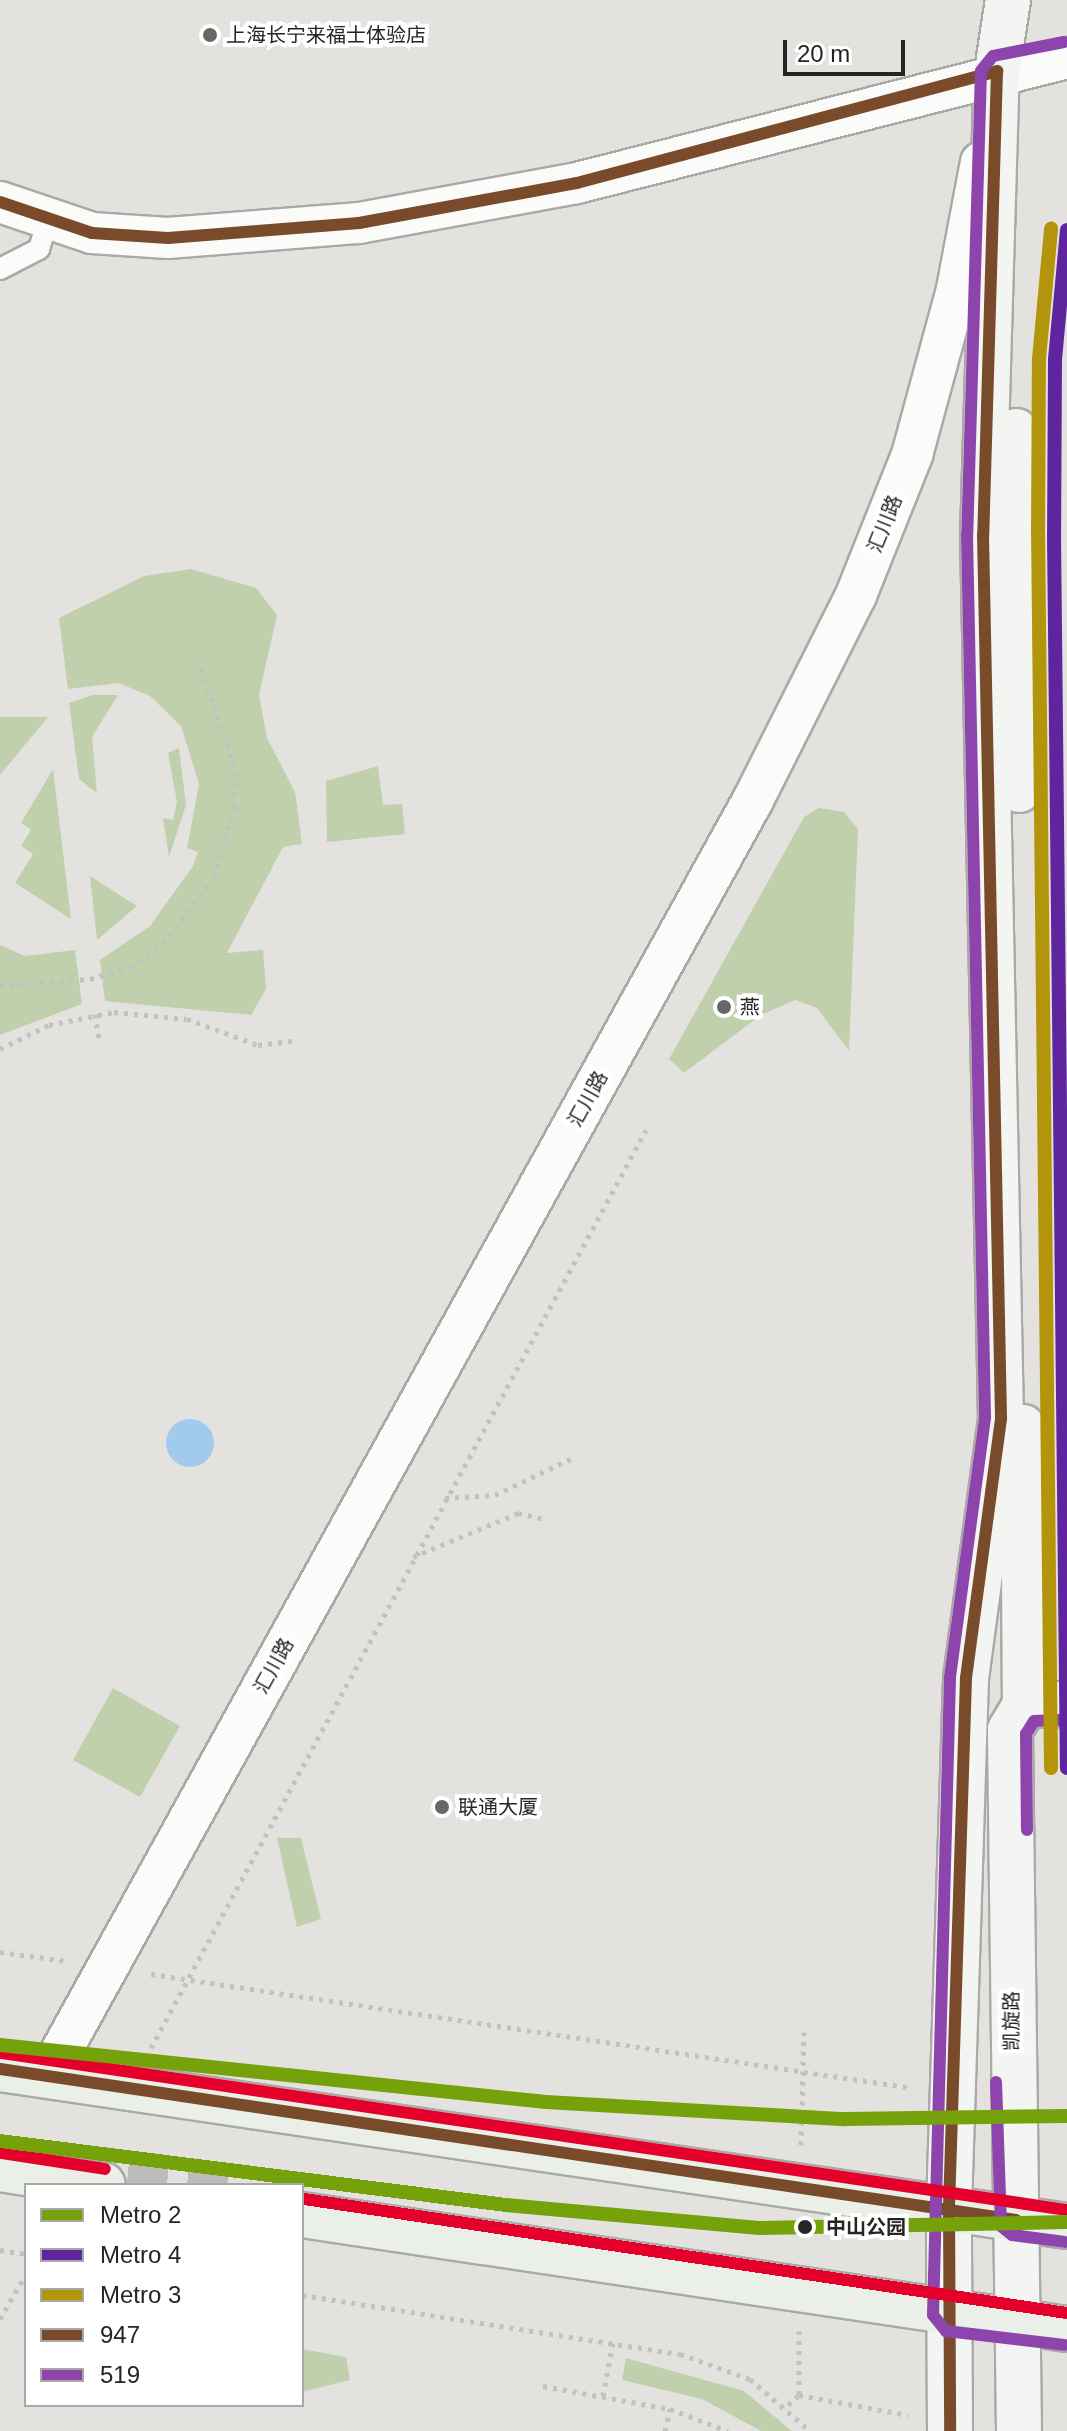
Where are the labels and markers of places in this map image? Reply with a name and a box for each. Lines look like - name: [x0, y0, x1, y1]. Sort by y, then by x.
- place label: 上海长宁来福士体验店: [226, 23, 426, 47]
- marker: 上海长宁来福士体验店: [201, 26, 219, 44]
- place label: 燕: [740, 995, 760, 1019]
- marker: 燕: [715, 998, 733, 1016]
- place label: 联通大厦: [458, 1795, 538, 1819]
- marker: 联通大厦: [433, 1798, 451, 1816]
- marker: 中山公园: [791, 2213, 819, 2241]
- place label: 中山公园: [826, 2215, 906, 2239]

